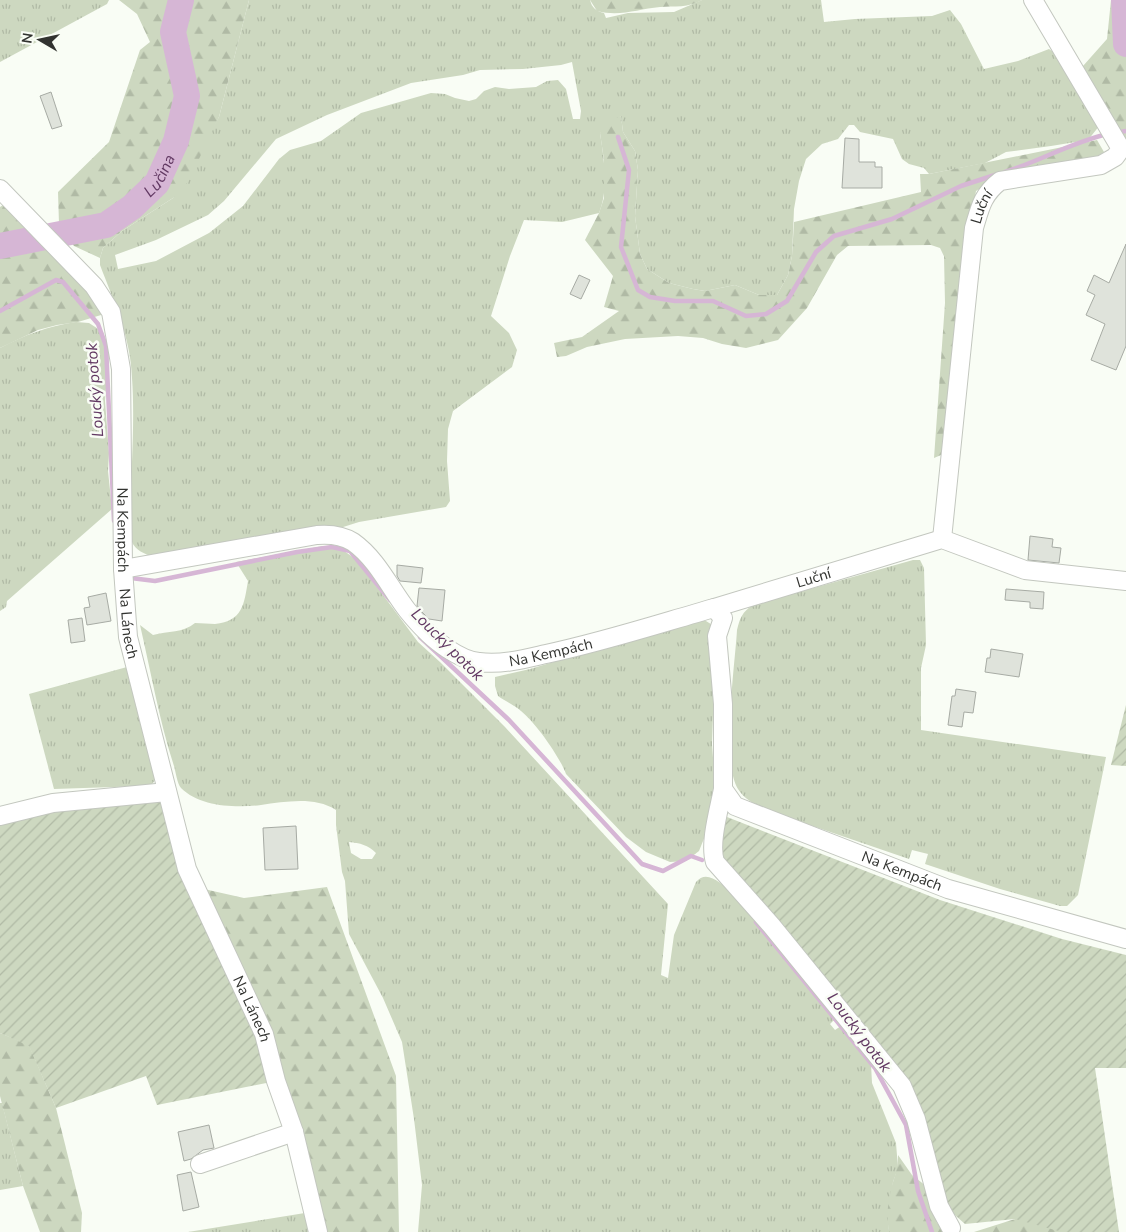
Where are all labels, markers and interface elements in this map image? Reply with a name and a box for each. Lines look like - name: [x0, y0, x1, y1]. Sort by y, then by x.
- north arrow: [15, 15, 65, 65]
- text: N: [17, 31, 38, 45]
- water label: Lučina: [139, 151, 181, 202]
- street label: Luční: [966, 184, 998, 226]
- water label: Loucký potok: [81, 341, 109, 438]
- street label: Na Kempách: [112, 487, 133, 573]
- street label: Luční: [794, 563, 835, 593]
- street label: Na Lánech: [114, 588, 143, 661]
- water label: Loucký potok: [406, 604, 489, 687]
- street label: Na Kempách: [507, 633, 595, 672]
- street label: Na Kempách: [859, 846, 945, 896]
- street label: Na Lánech: [228, 973, 276, 1044]
- water label: Loucký potok: [822, 988, 897, 1078]

